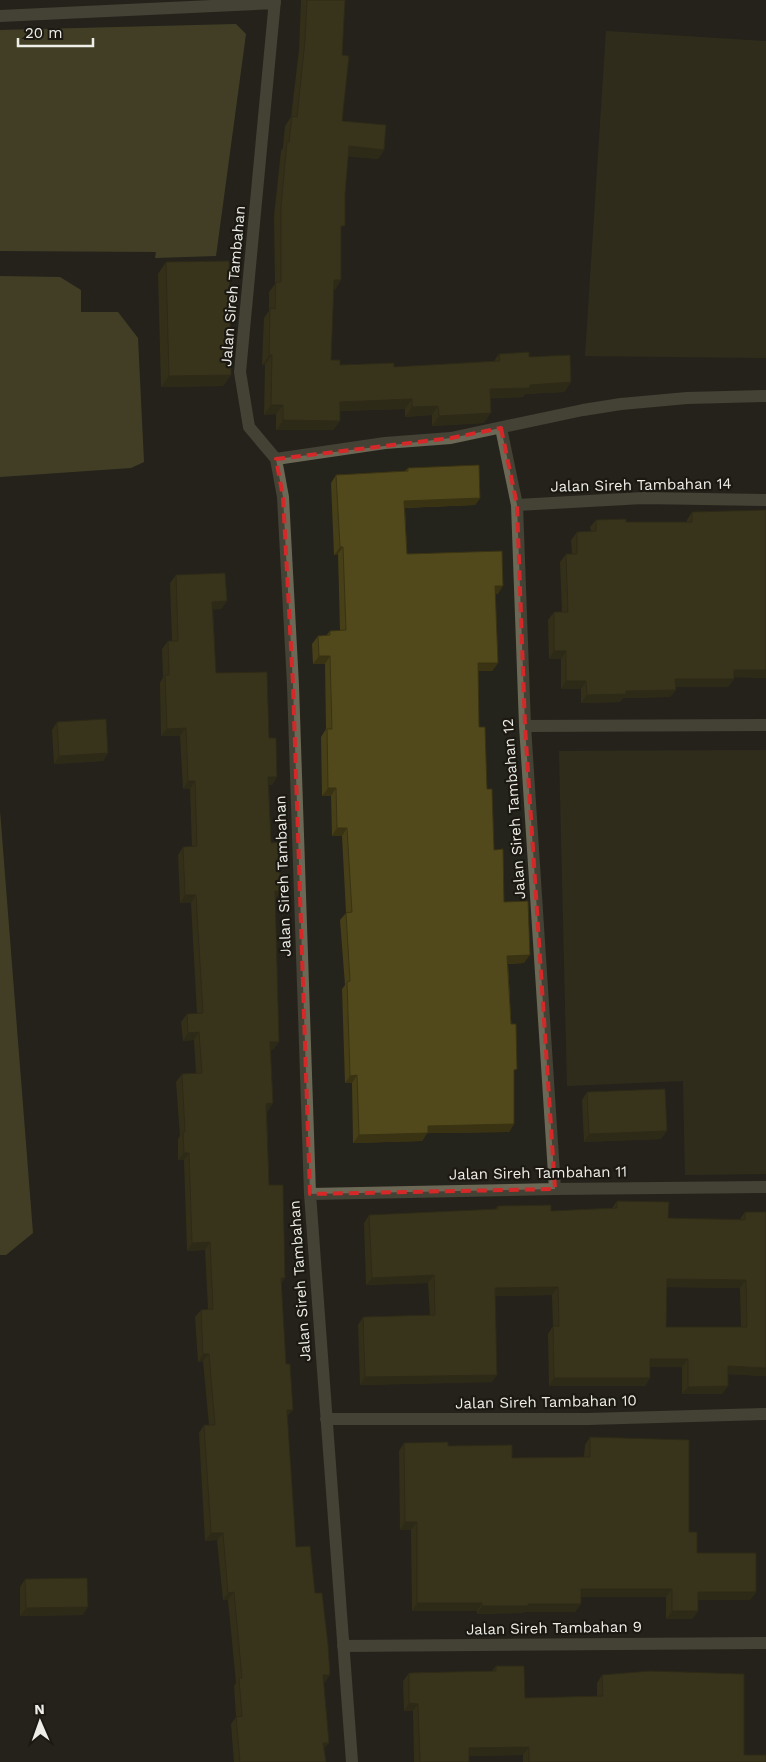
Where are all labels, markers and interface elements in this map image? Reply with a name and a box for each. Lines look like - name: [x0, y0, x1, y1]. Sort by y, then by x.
- scale bar: [18, 15, 92, 47]
- text: 20 m: [25, 24, 63, 42]
- street label: Jalan Sireh Tambahan: [217, 205, 249, 367]
- street label: Jalan Sireh Tambahan 14: [550, 474, 732, 496]
- street label: Jalan Sireh Tambahan 12: [499, 718, 529, 900]
- street label: Jalan Sireh Tambahan: [271, 795, 295, 957]
- street label: Jalan Sireh Tambahan 11: [449, 1162, 627, 1184]
- street label: Jalan Sireh Tambahan: [285, 1200, 315, 1362]
- street label: Jalan Sireh Tambahan 10: [455, 1391, 637, 1413]
- street label: Jalan Sireh Tambahan 9: [466, 1617, 642, 1639]
- north arrow: [15, 1697, 65, 1747]
- text: N: [34, 1701, 45, 1717]

